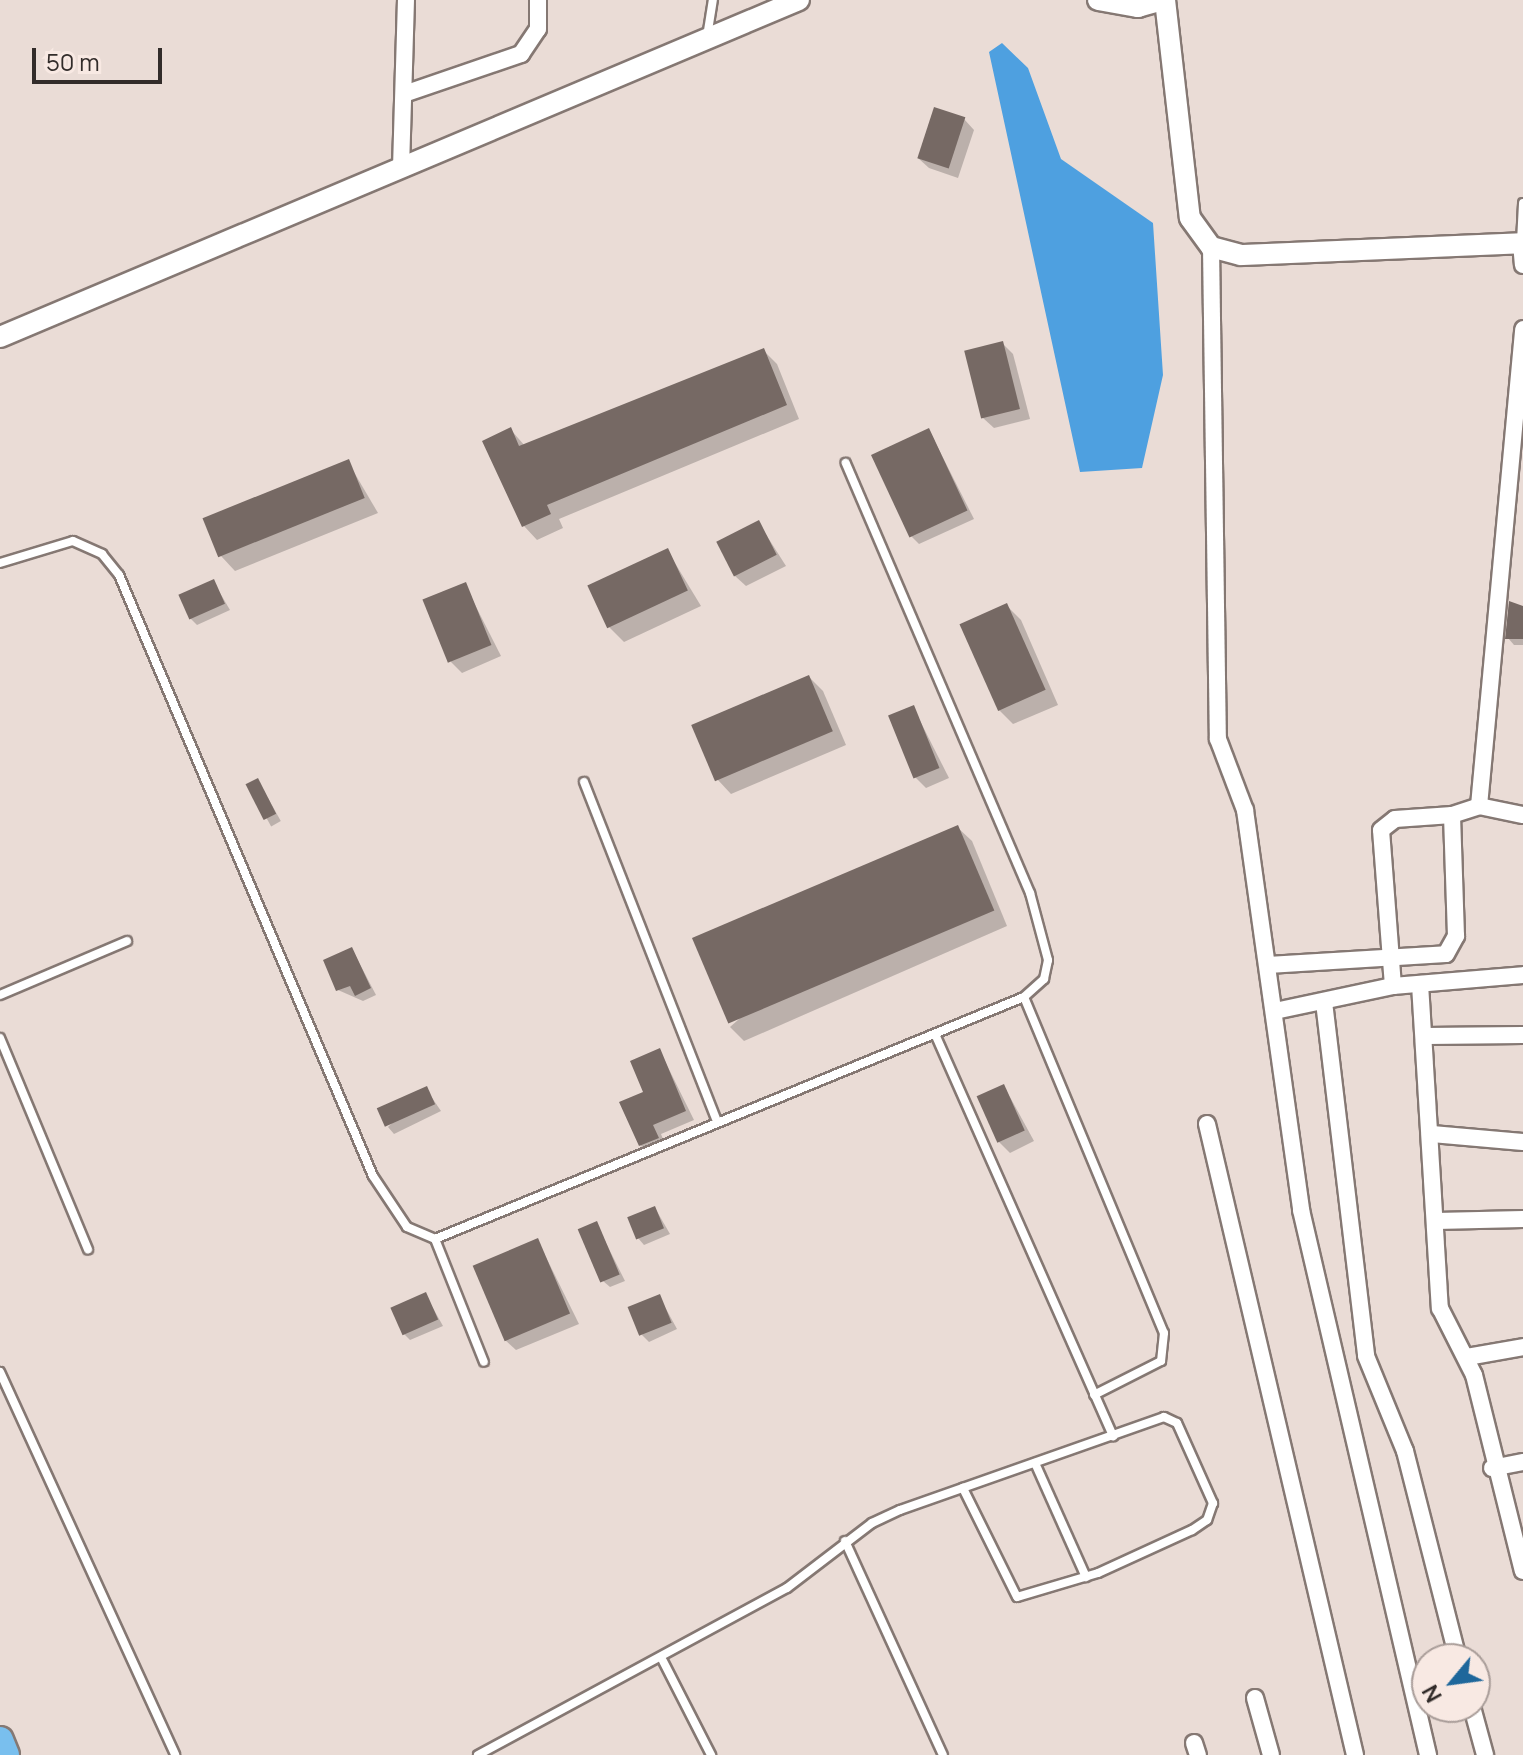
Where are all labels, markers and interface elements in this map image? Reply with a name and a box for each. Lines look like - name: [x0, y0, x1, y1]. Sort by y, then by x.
- scale bar: [36, 32, 166, 82]
- text: 50 m: [46, 45, 100, 78]
- north arrow: [1411, 1643, 1491, 1723]
- text: N: [1415, 1679, 1449, 1708]

